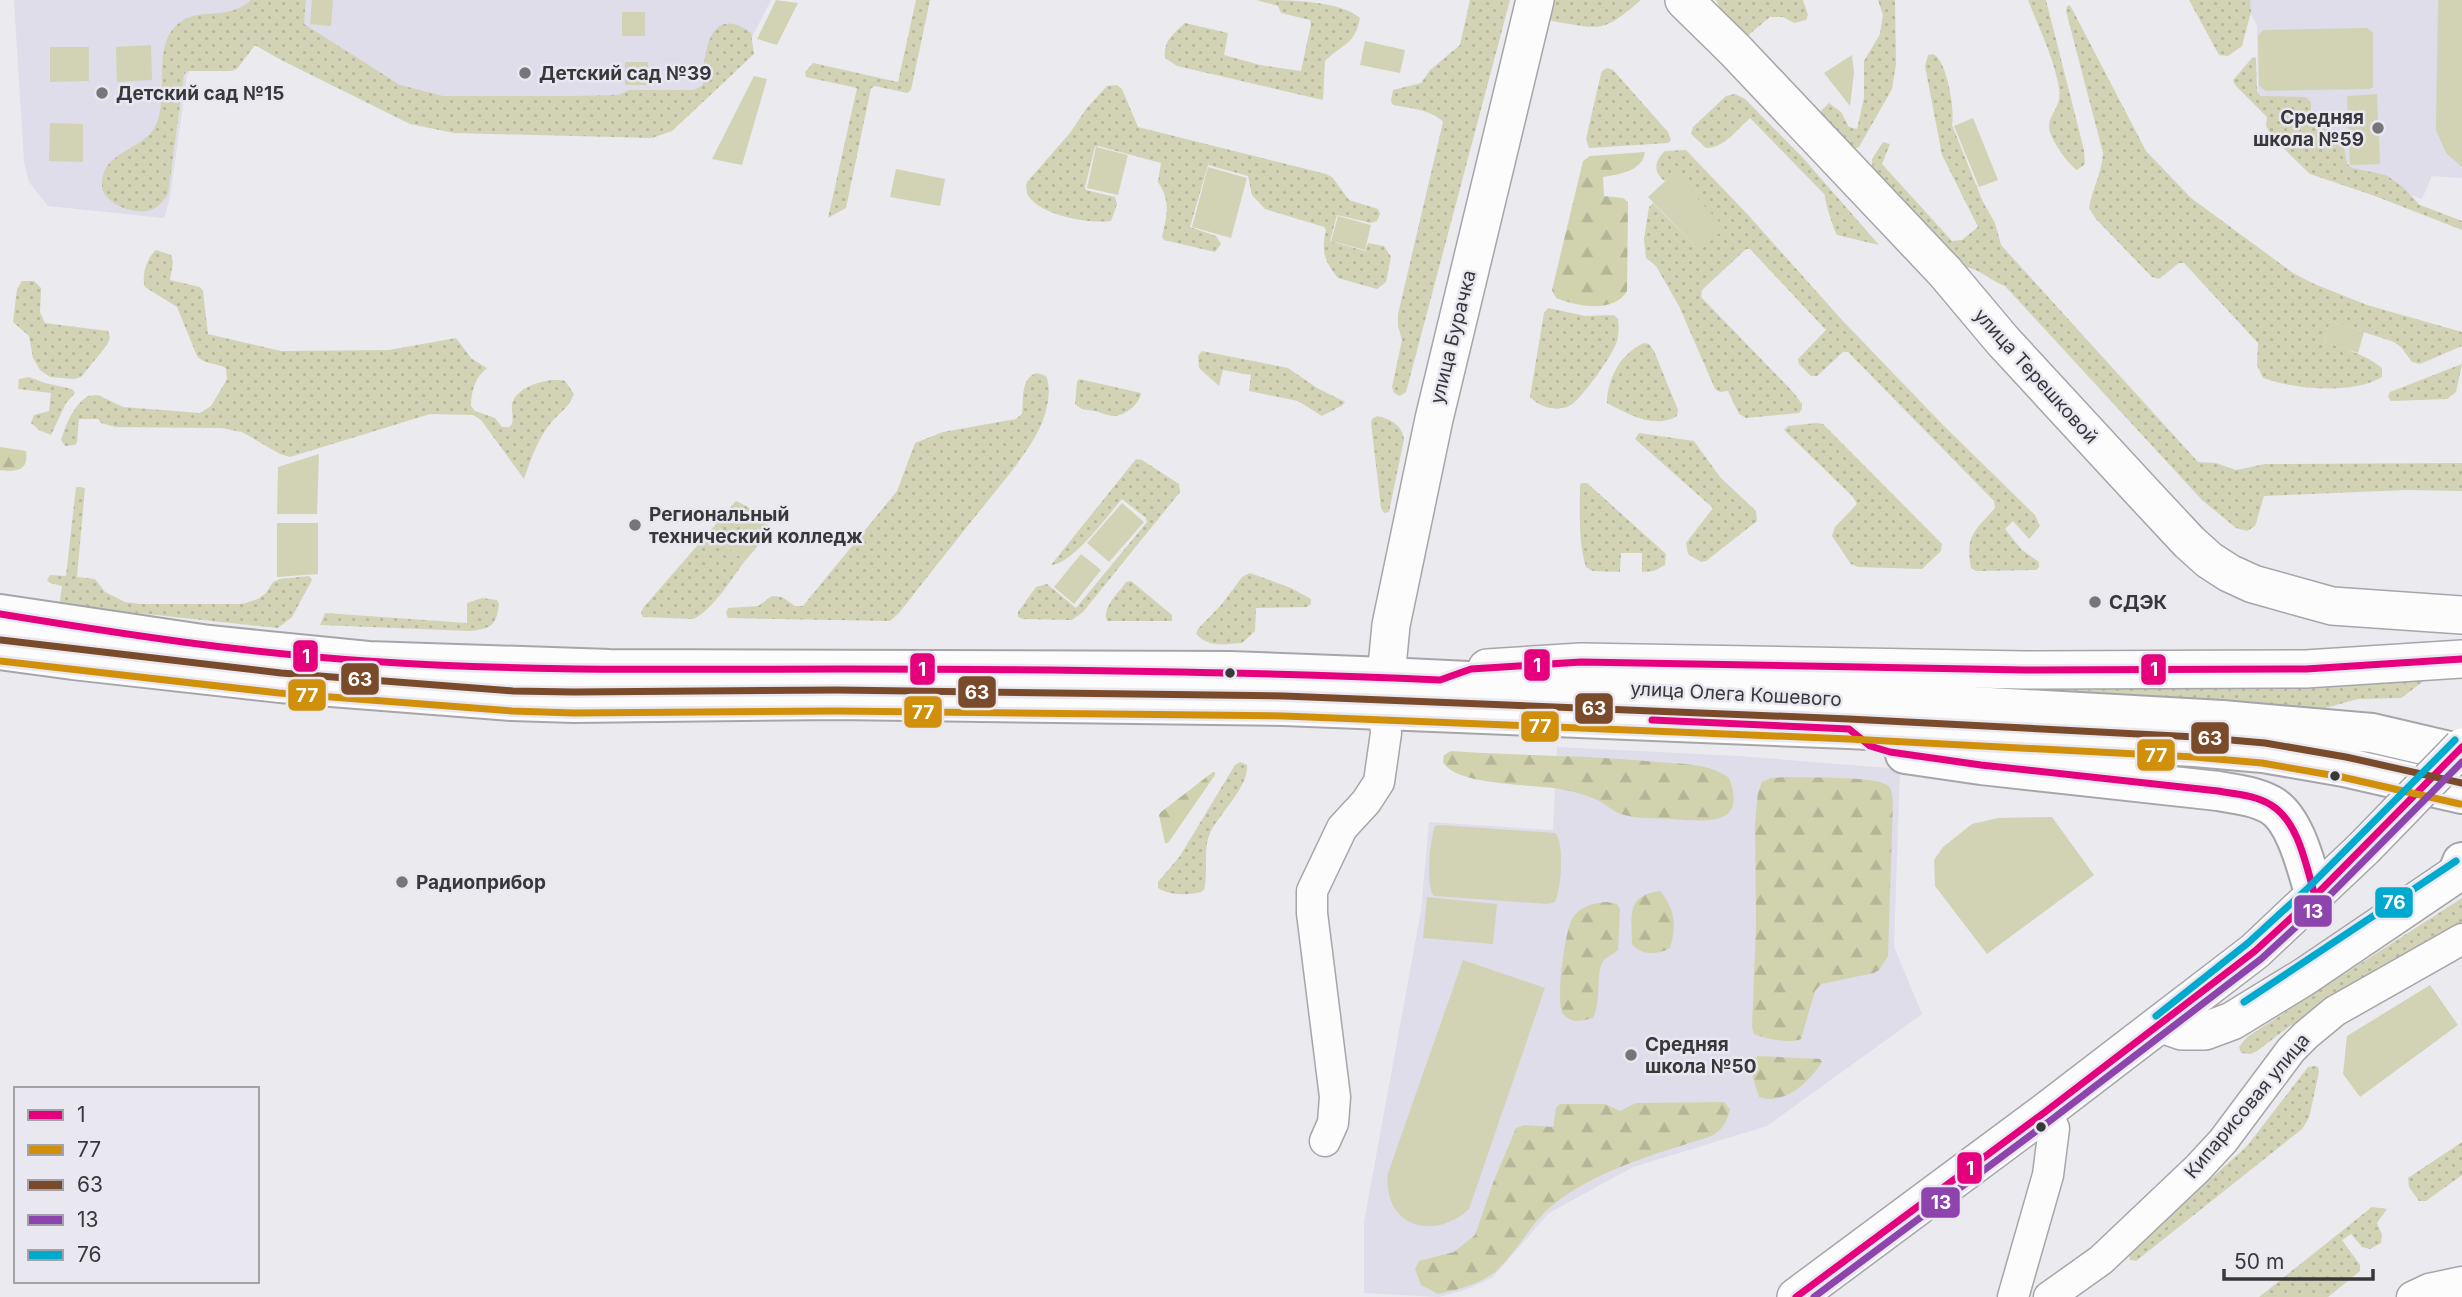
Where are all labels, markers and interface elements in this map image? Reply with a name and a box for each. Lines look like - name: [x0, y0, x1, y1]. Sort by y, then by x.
- place label: Детский сад №39: [539, 62, 712, 85]
- marker: Детский сад №39: [517, 65, 533, 81]
- place label: Детский сад №15: [116, 82, 284, 105]
- marker: Детский сад №15: [94, 85, 110, 101]
- place label: Средняя школа №59: [2253, 106, 2364, 151]
- marker: Средняя школа №59: [2370, 120, 2386, 136]
- street label: улица Бурачка: [1425, 268, 1481, 406]
- street label: улица Терешковой: [1969, 304, 2103, 448]
- place label: Региональный технический колледж: [649, 503, 863, 548]
- marker: Региональный технический колледж: [627, 517, 643, 533]
- place label: СДЭК: [2109, 591, 2168, 614]
- marker: СДЭК: [2087, 594, 2103, 610]
- line badge: 1: [292, 639, 319, 673]
- text: 1: [302, 645, 310, 668]
- line badge: 1: [1523, 648, 1551, 682]
- line badge: 1: [909, 652, 936, 686]
- line badge: 1: [2140, 653, 2167, 686]
- text: 1: [1533, 654, 1541, 677]
- text: 1: [918, 658, 926, 681]
- text: 1: [2150, 658, 2158, 681]
- line badge: 63: [340, 662, 380, 696]
- unlabelled marker: [1223, 666, 1237, 680]
- text: 63: [348, 668, 372, 691]
- line badge: 63: [957, 675, 997, 709]
- street label: улица Олега Кошевого: [1630, 677, 1842, 711]
- line badge: 77: [287, 678, 327, 712]
- text: 63: [965, 681, 989, 704]
- text: 77: [296, 684, 318, 707]
- line badge: 63: [1574, 692, 1614, 725]
- line badge: 77: [903, 695, 943, 729]
- text: 63: [1582, 697, 1606, 720]
- text: 77: [912, 701, 934, 724]
- line badge: 77: [1520, 710, 1560, 743]
- text: 77: [1529, 715, 1551, 738]
- line badge: 63: [2190, 721, 2230, 755]
- text: 63: [2198, 727, 2222, 750]
- line badge: 77: [2136, 738, 2176, 772]
- text: 77: [2145, 744, 2167, 767]
- unlabelled marker: [2328, 769, 2342, 783]
- place label: Радиоприбор: [416, 871, 546, 894]
- marker: Радиоприбор: [394, 874, 410, 890]
- line badge: 76: [2374, 886, 2414, 919]
- text: 76: [2382, 891, 2406, 914]
- line badge: 13: [2293, 894, 2333, 928]
- text: 13: [2303, 900, 2323, 923]
- street label: Кипарисовая улица: [2180, 1029, 2314, 1183]
- place label: Средняя школа №50: [1645, 1033, 1757, 1078]
- marker: Средняя школа №50: [1623, 1047, 1639, 1063]
- legend: [14, 1087, 259, 1283]
- text: 1: [77, 1102, 86, 1127]
- unlabelled marker: [2034, 1120, 2048, 1134]
- text: 77: [77, 1137, 101, 1162]
- line badge: 1: [1956, 1151, 1983, 1185]
- text: 1: [1966, 1157, 1974, 1180]
- text: 63: [77, 1172, 103, 1197]
- line badge: 13: [1920, 1186, 1961, 1219]
- text: 13: [1931, 1191, 1951, 1214]
- text: 13: [77, 1207, 99, 1232]
- scale bar: [2224, 1238, 2373, 1282]
- text: 76: [77, 1242, 102, 1267]
- text: 50 m: [2234, 1249, 2284, 1274]

